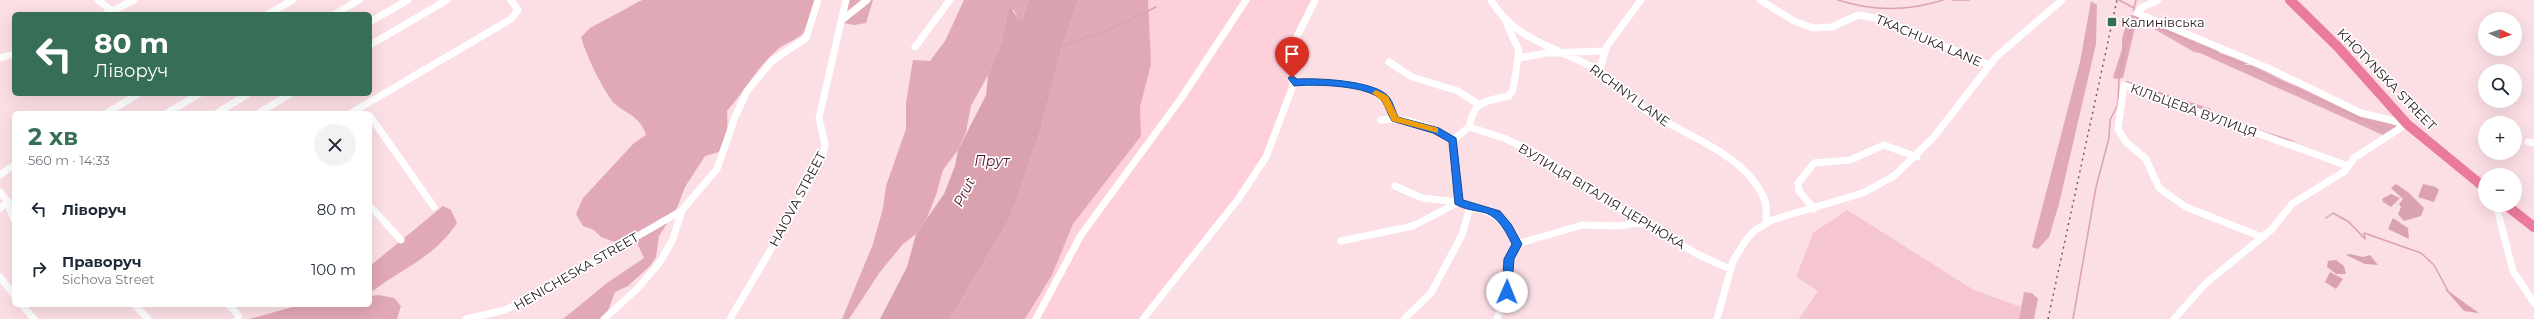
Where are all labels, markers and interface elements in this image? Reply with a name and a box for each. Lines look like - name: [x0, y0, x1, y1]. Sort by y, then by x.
- street label: TKACHUKA LANE: [1874, 10, 1984, 70]
- north arrow: [2478, 12, 2522, 56]
- map controls: [2478, 12, 2522, 212]
- place label: Калинівська: [2121, 14, 2205, 30]
- marker: Калинівська: [2106, 16, 2118, 28]
- street label: KHOTYNSKA STREET: [2334, 25, 2440, 134]
- text: 80 m: [94, 26, 169, 60]
- icon: left: [28, 28, 80, 80]
- pin: [1275, 37, 1309, 78]
- icon: arrive: [1281, 43, 1303, 65]
- text: Ліворуч: [94, 60, 168, 82]
- street label: RICHNYI LANE: [1587, 61, 1673, 129]
- button: search: [2478, 64, 2522, 108]
- street label: КІЛЬЦЕВА ВУЛИЦЯ: [2128, 80, 2260, 140]
- button: +: [2478, 116, 2522, 160]
- text: 2 хв: [28, 122, 78, 151]
- button: close: [314, 124, 356, 166]
- street label: ВУЛИЦЯ ВІТАЛІЯ ЦЕРНЮКА: [1516, 140, 1689, 252]
- street label: HAIOVA STREET: [765, 148, 829, 249]
- text: 560 m · 14:33: [28, 152, 110, 168]
- water label: Прут: [974, 152, 1011, 170]
- button: −: [2478, 168, 2522, 212]
- water label: Prut: [949, 174, 979, 210]
- icon: left: [28, 198, 50, 220]
- text: Ліворуч: [62, 200, 127, 219]
- text: 80 m: [317, 200, 356, 219]
- street label: HENICHESKA STREET: [511, 228, 642, 313]
- text: Праворуч: [62, 252, 142, 271]
- icon: right: [28, 258, 50, 280]
- text: 100 m: [311, 260, 356, 279]
- text: Sichova Street: [62, 271, 155, 287]
- position arrow: [1486, 271, 1528, 313]

